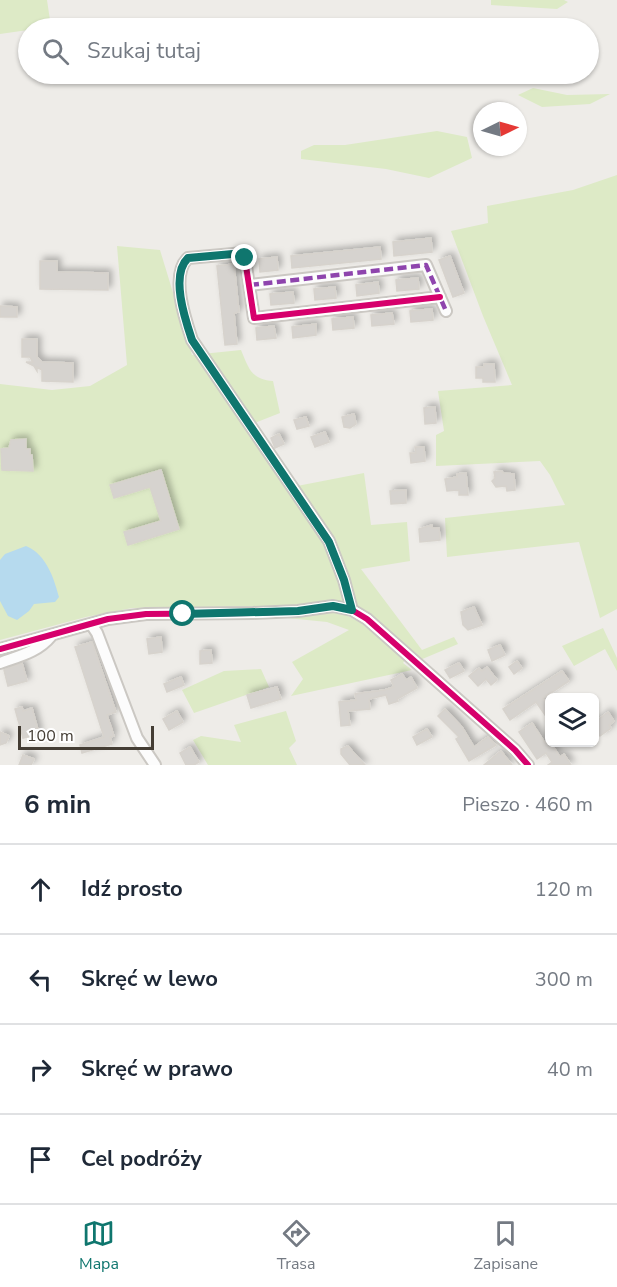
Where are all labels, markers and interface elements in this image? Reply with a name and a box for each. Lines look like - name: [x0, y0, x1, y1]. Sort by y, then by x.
- search box: [18, 18, 599, 84]
- icon: search: [39, 35, 72, 68]
- text: Szukaj tutaj: [87, 36, 201, 66]
- north arrow: [473, 102, 527, 156]
- route end: [231, 244, 257, 270]
- route start: [169, 600, 195, 626]
- map controls: [545, 693, 599, 747]
- button: layers: [545, 693, 599, 747]
- scale bar: [18, 723, 154, 750]
- text: 100 m: [27, 725, 74, 747]
- text: 6 min: [24, 787, 91, 822]
- text: Pieszo · 460 m: [462, 791, 593, 818]
- icon: ahead: [24, 873, 57, 906]
- text: Idź prosto: [81, 874, 183, 904]
- text: 120 m: [535, 876, 593, 903]
- icon: left: [24, 963, 57, 996]
- text: Skręć w lewo: [81, 964, 218, 994]
- text: 300 m: [535, 966, 593, 993]
- icon: right: [24, 1053, 57, 1086]
- text: Skręć w prawo: [81, 1054, 233, 1084]
- text: 40 m: [547, 1056, 593, 1083]
- icon: arrive: [24, 1143, 57, 1176]
- text: Cel podróży: [81, 1144, 202, 1174]
- tab: Mapa: [79, 1217, 119, 1275]
- tab: Trasa: [277, 1217, 316, 1275]
- tab: Zapisane: [473, 1217, 538, 1275]

